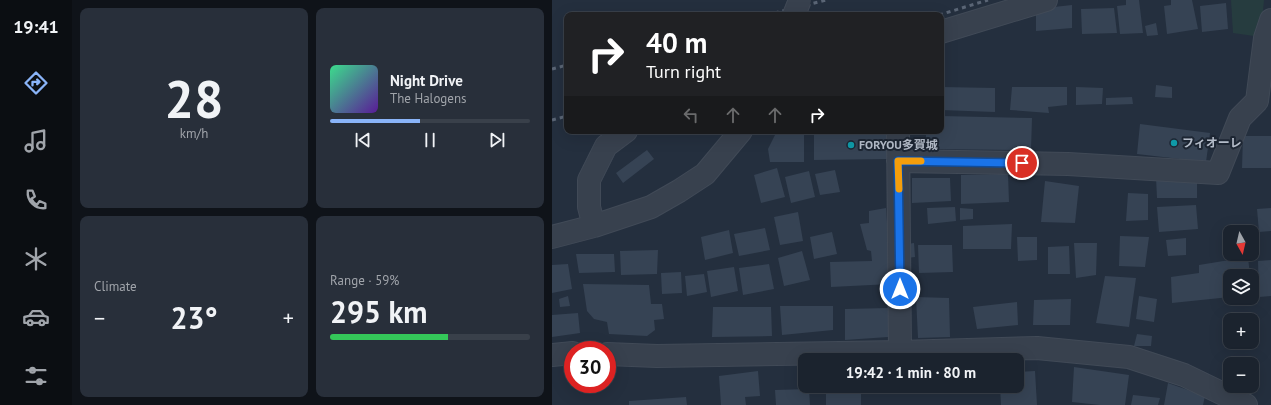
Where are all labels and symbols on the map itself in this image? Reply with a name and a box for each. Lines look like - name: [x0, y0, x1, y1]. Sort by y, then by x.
- place label: フィオーレ: [1182, 135, 1242, 150]
- place label: FORYOU多賀城: [859, 137, 938, 152]
- marker: フィオーレ: [1169, 138, 1179, 148]
- marker: FORYOU多賀城: [846, 140, 856, 150]
- pin: [1005, 146, 1039, 180]
- north arrow: [1223, 225, 1259, 261]
- position arrow: [879, 268, 921, 310]
- speed limit sign: 30: [564, 341, 616, 393]

